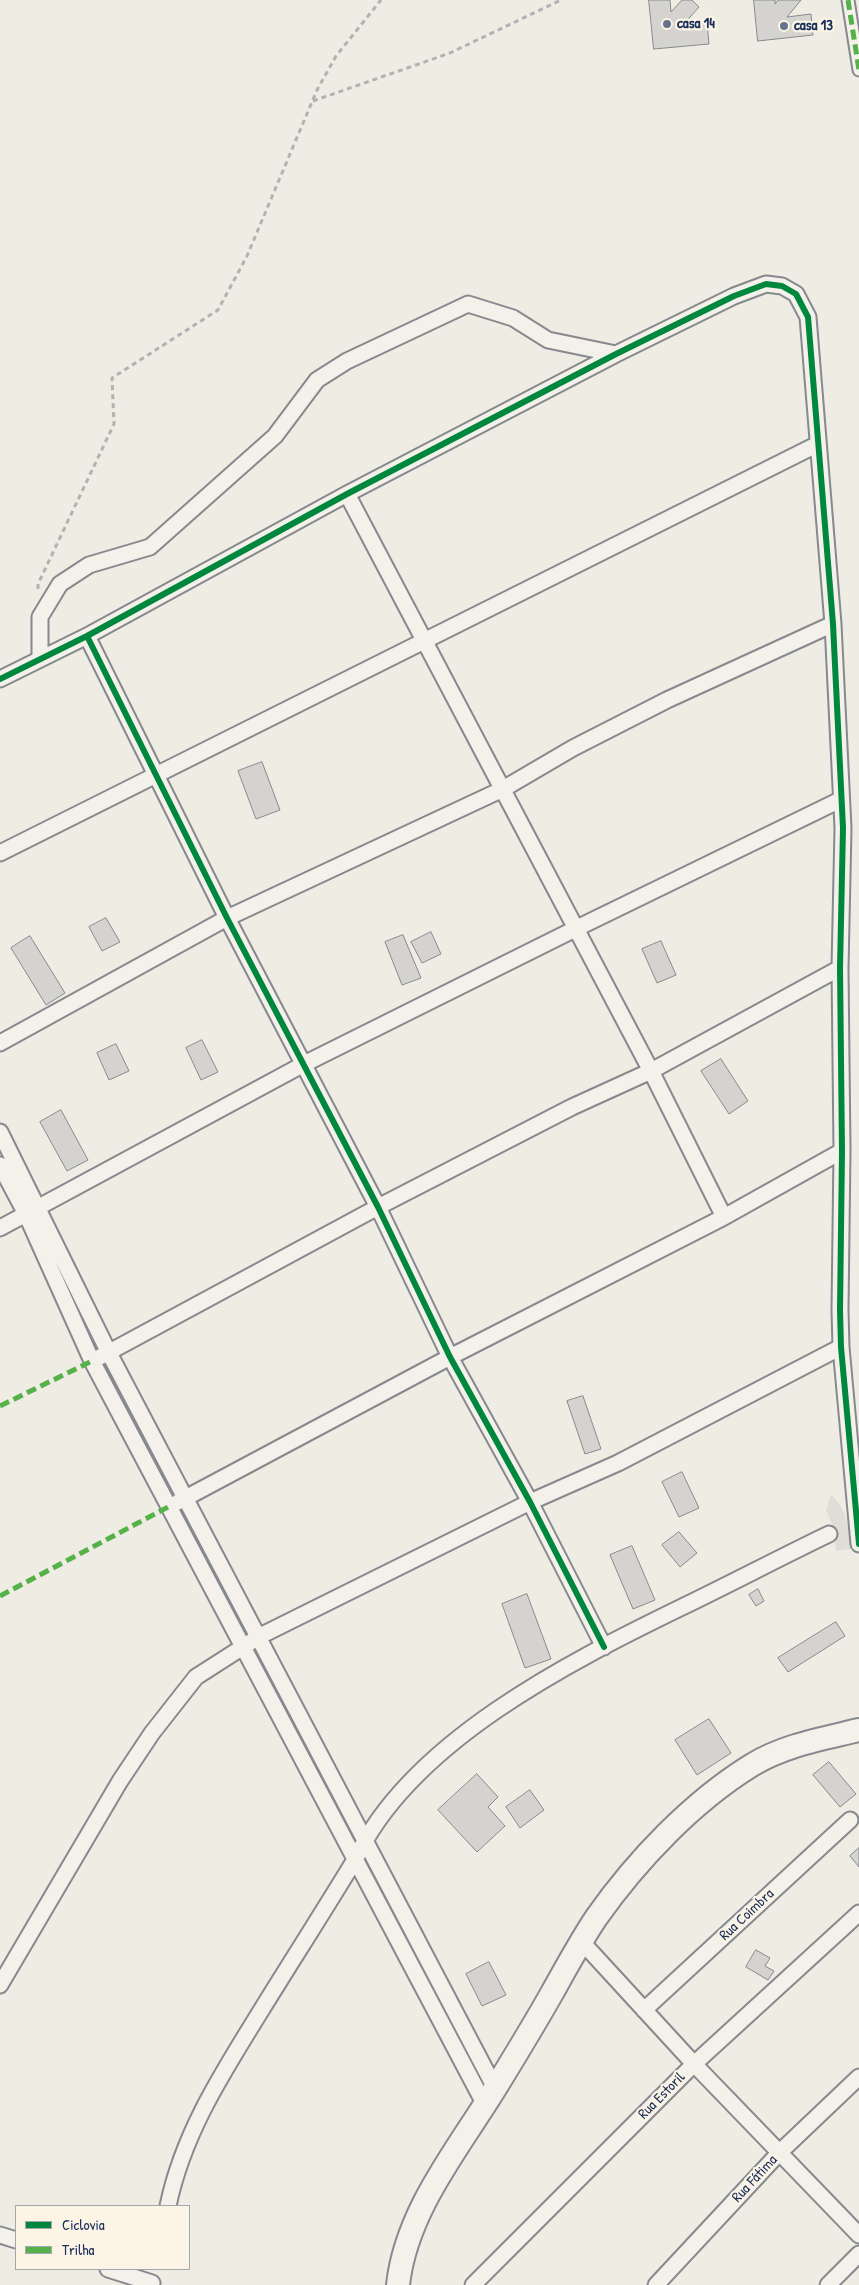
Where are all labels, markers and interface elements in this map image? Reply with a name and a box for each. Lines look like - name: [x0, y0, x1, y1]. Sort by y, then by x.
- place label: casa 14: [677, 15, 715, 33]
- place label: casa 13: [794, 17, 833, 35]
- marker: casa 14: [661, 18, 673, 30]
- marker: casa 13: [778, 20, 790, 32]
- street label: Rua Coimbra: [716, 1885, 778, 1945]
- street label: Rua Estoril: [635, 2069, 689, 2123]
- street label: Rua Fátima: [729, 2152, 781, 2206]
- legend: [15, 2205, 190, 2270]
- text: Ciclovia: [62, 2214, 105, 2235]
- text: Trilha: [62, 2239, 94, 2260]

